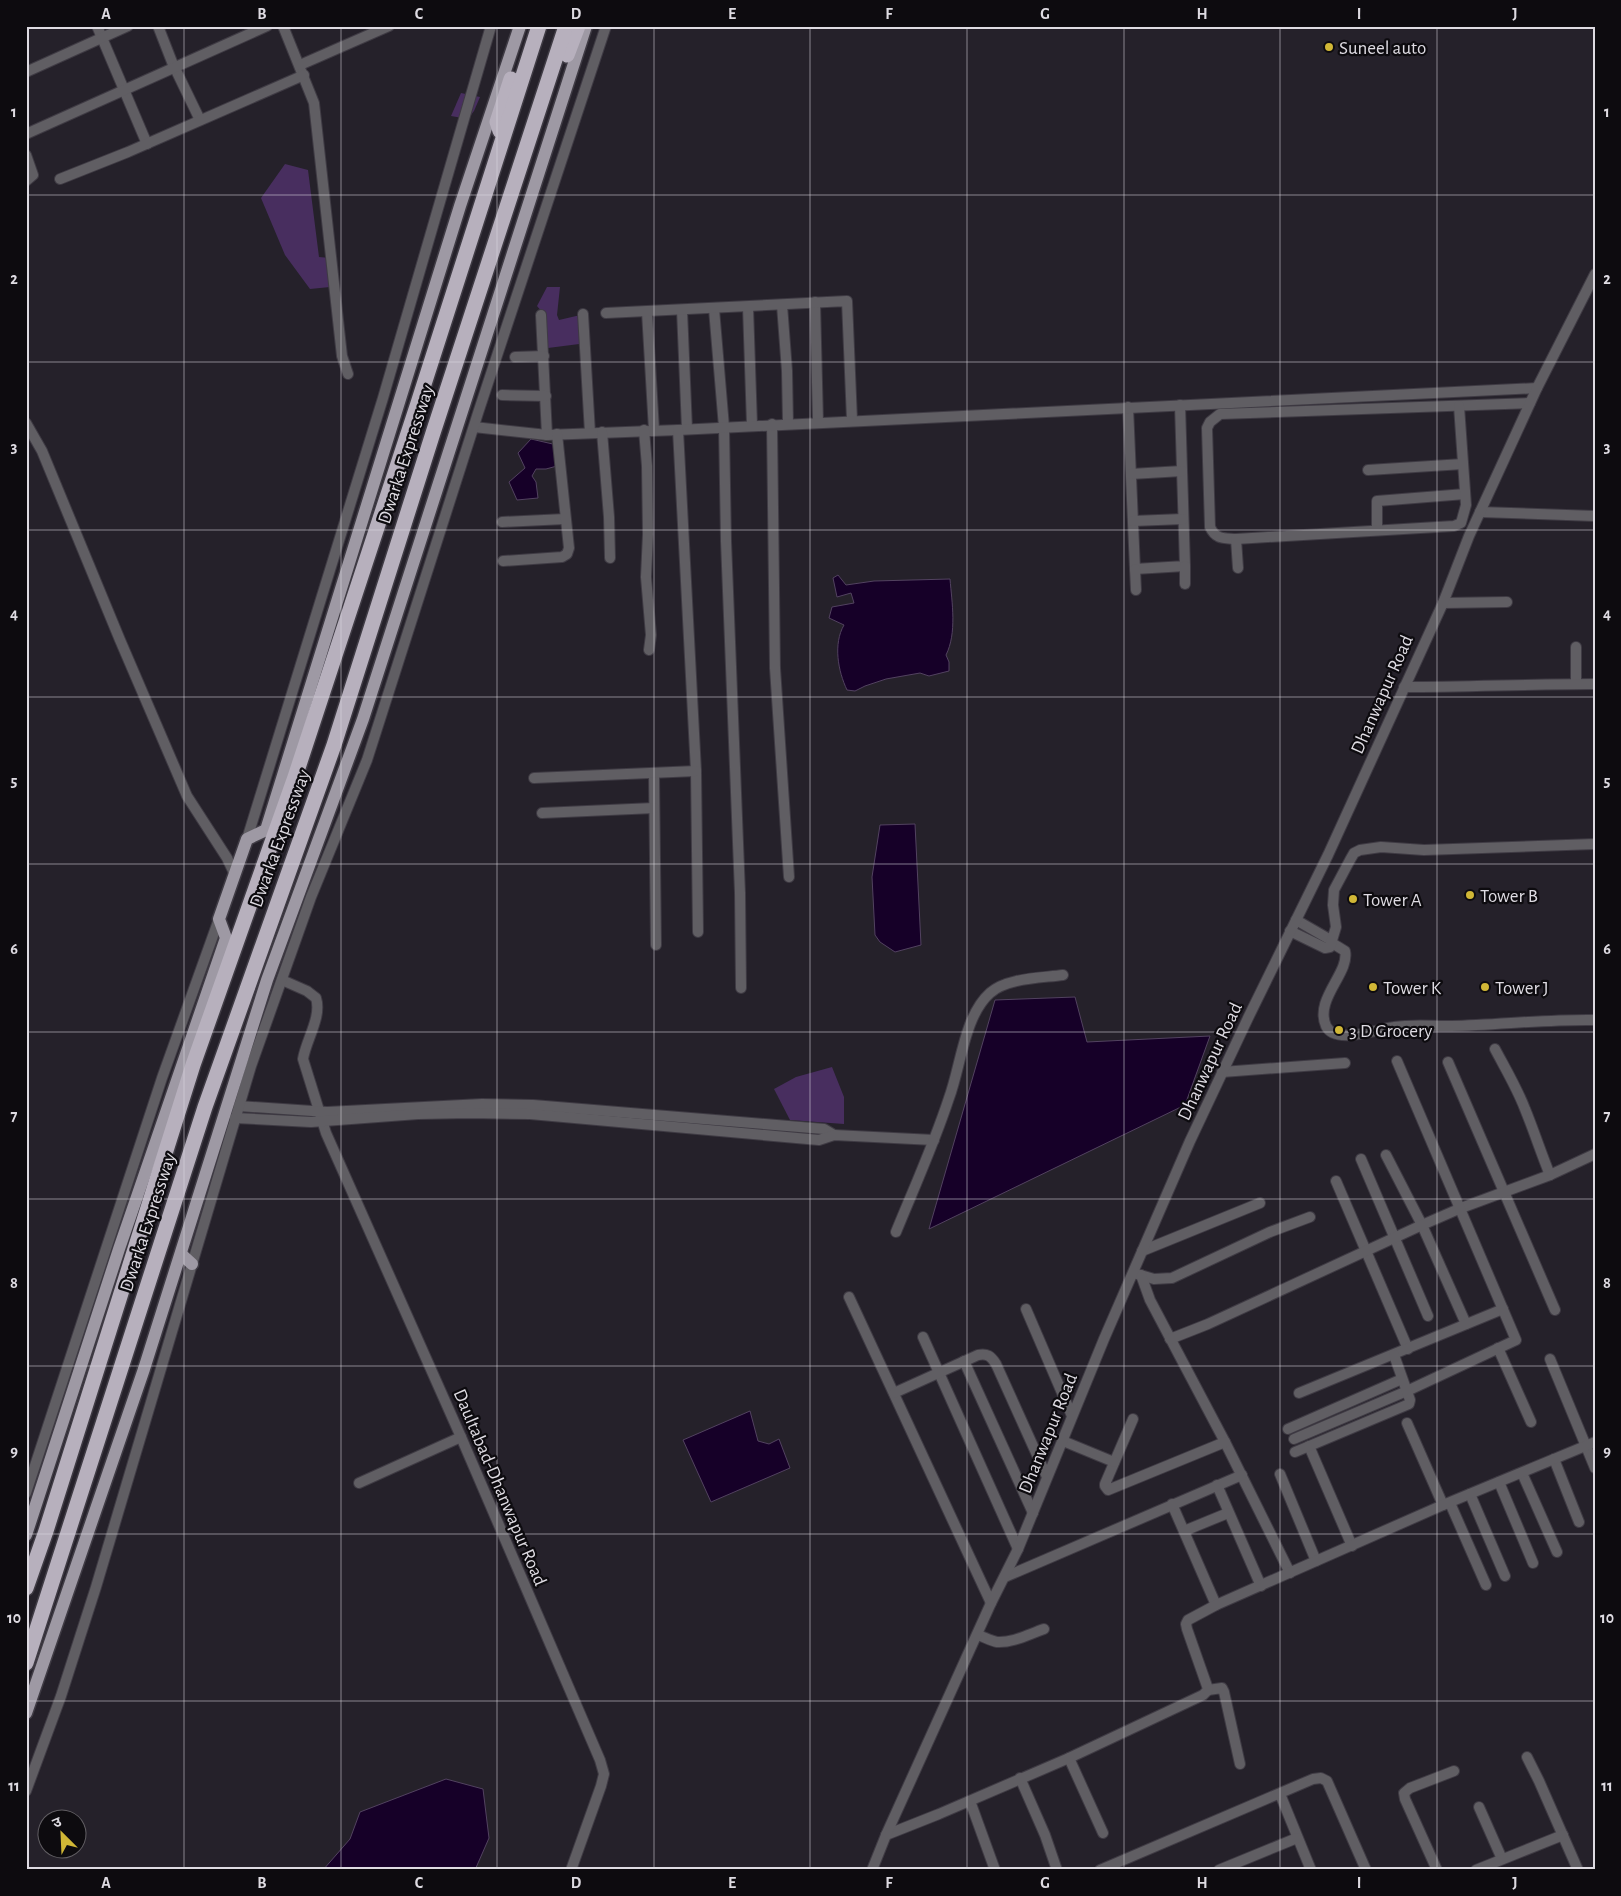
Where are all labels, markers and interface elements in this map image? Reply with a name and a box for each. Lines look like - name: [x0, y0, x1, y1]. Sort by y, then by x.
- text: A: [101, 6, 111, 22]
- text: B: [257, 6, 267, 22]
- text: C: [415, 6, 424, 22]
- text: D: [571, 6, 582, 22]
- text: E: [728, 6, 736, 22]
- text: F: [885, 6, 893, 22]
- text: G: [1040, 6, 1050, 22]
- text: H: [1196, 6, 1208, 22]
- text: I: [1357, 6, 1361, 22]
- text: J: [1512, 6, 1518, 22]
- place label: Suneel auto: [1339, 39, 1426, 58]
- marker: Suneel auto: [1323, 41, 1335, 53]
- text: 1: [11, 104, 17, 120]
- text: 1: [1604, 104, 1610, 120]
- text: 2: [10, 271, 18, 287]
- text: 2: [1603, 271, 1611, 287]
- street label: Dwarka Expressway: [375, 383, 438, 526]
- text: 3: [11, 439, 18, 455]
- text: 3: [1604, 439, 1611, 455]
- text: 4: [10, 606, 18, 622]
- text: 4: [1603, 606, 1611, 622]
- street label: Dhanwapur Road: [1348, 632, 1417, 757]
- street label: Dwarka Expressway: [247, 767, 314, 910]
- text: 5: [11, 773, 18, 789]
- text: 5: [1604, 773, 1611, 789]
- place label: Tower B: [1480, 887, 1538, 906]
- marker: Tower B: [1464, 889, 1476, 901]
- place label: Tower A: [1363, 891, 1422, 910]
- marker: Tower A: [1347, 893, 1359, 905]
- text: 6: [10, 941, 18, 957]
- text: 6: [1603, 941, 1611, 957]
- place label: Tower K: [1383, 979, 1442, 998]
- place label: Tower J: [1495, 979, 1549, 998]
- marker: Tower K: [1367, 981, 1379, 993]
- marker: Tower J: [1479, 981, 1491, 993]
- street label: Dhanwapur Road: [1175, 1000, 1246, 1124]
- place label: 3 D Grocery: [1349, 1022, 1432, 1041]
- marker: 3 D Grocery: [1333, 1024, 1345, 1036]
- text: 7: [11, 1108, 18, 1124]
- text: 7: [1604, 1108, 1611, 1124]
- street label: Dwarka Expressway: [117, 1151, 180, 1294]
- text: 8: [10, 1275, 18, 1291]
- text: 8: [1603, 1275, 1611, 1291]
- street label: Dhanwapur Road: [1016, 1371, 1081, 1496]
- street label: Daultabad-Dhanwapur Road: [450, 1386, 550, 1589]
- text: 9: [10, 1443, 18, 1459]
- text: 9: [1603, 1443, 1611, 1459]
- text: 10: [7, 1610, 21, 1626]
- text: 10: [1600, 1610, 1614, 1626]
- text: 11: [8, 1778, 20, 1794]
- text: 11: [1601, 1778, 1613, 1794]
- north arrow: [38, 1808, 88, 1858]
- text: उ: [51, 1815, 64, 1831]
- text: A: [101, 1875, 111, 1891]
- text: B: [257, 1875, 267, 1891]
- text: C: [415, 1875, 424, 1891]
- text: D: [571, 1875, 582, 1891]
- text: E: [728, 1875, 736, 1891]
- text: F: [885, 1875, 893, 1891]
- text: G: [1040, 1875, 1050, 1891]
- text: H: [1196, 1875, 1208, 1891]
- text: I: [1357, 1875, 1361, 1891]
- text: J: [1512, 1875, 1518, 1891]

